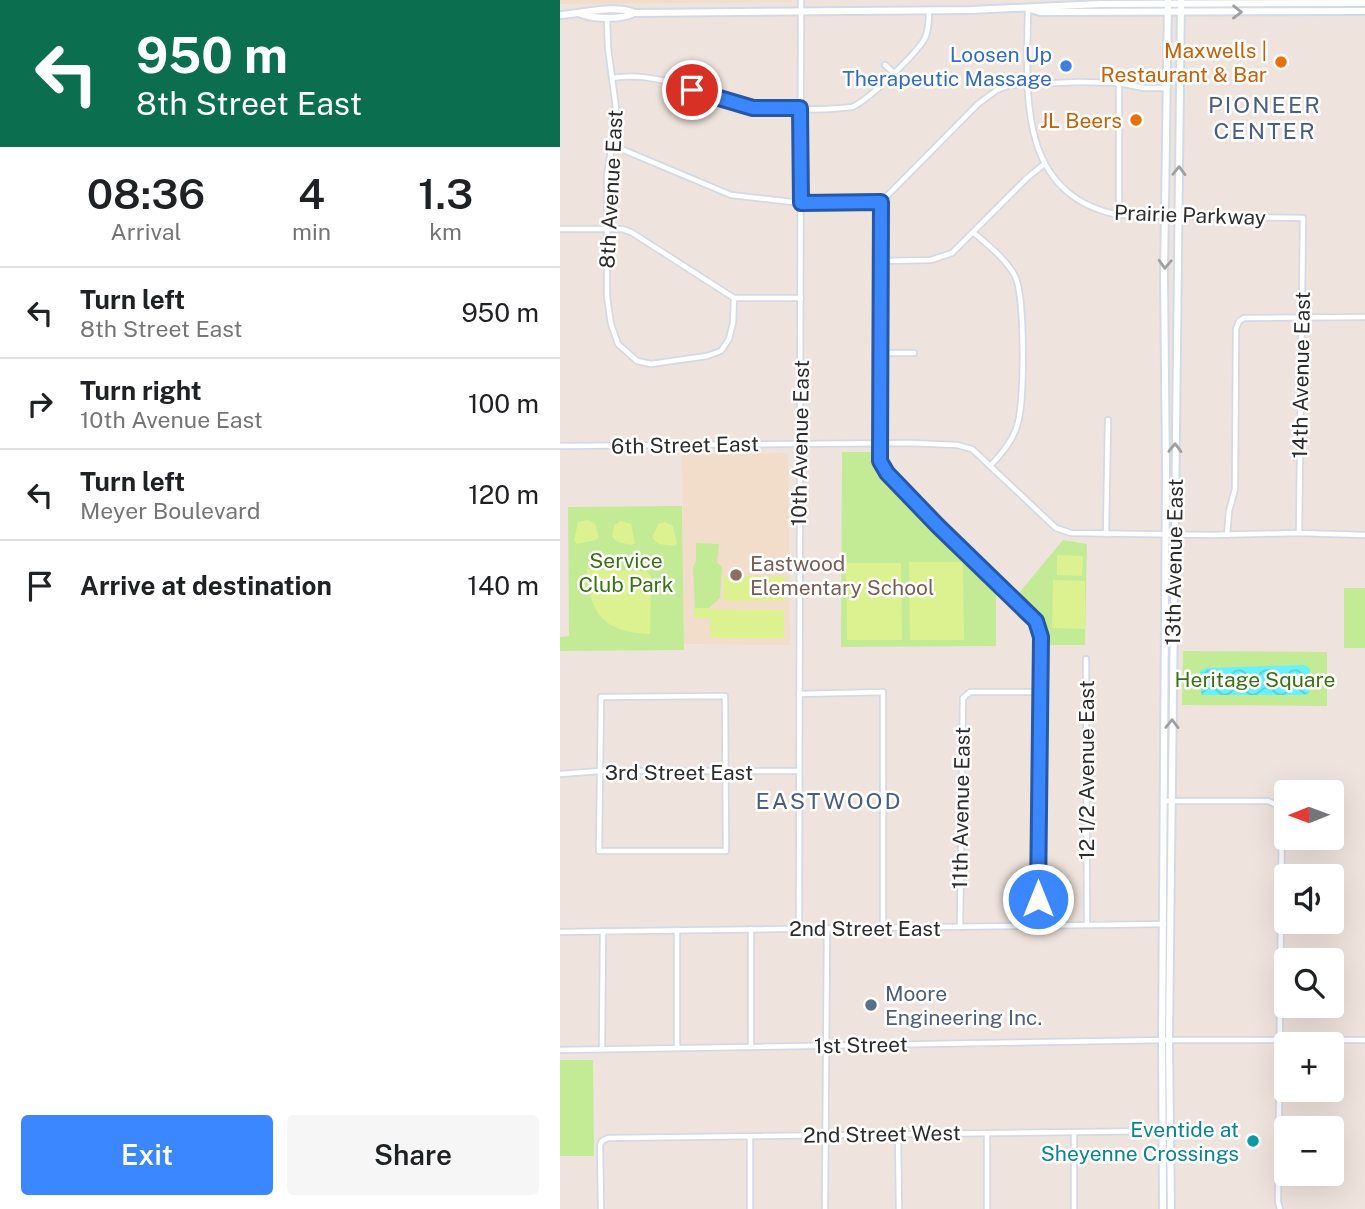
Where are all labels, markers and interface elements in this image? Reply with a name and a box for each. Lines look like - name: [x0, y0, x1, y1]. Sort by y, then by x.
- one-way arrow: [1231, 5, 1242, 20]
- text: 950 m: [136, 26, 288, 84]
- icon: left: [21, 28, 112, 119]
- place label: Maxwells | Restaurant & Bar: [1101, 38, 1267, 87]
- place label: Loosen Up Therapeutic Massage: [842, 42, 1052, 91]
- marker: Maxwells | Restaurant & Bar: [1273, 54, 1289, 70]
- marker: Loosen Up Therapeutic Massage: [1058, 58, 1074, 74]
- pin: [662, 60, 722, 120]
- icon: arrive: [673, 71, 711, 109]
- text: 8th Street East: [136, 85, 362, 122]
- district label: PIONEER CENTER: [1208, 91, 1322, 144]
- place label: JL Beers: [1040, 108, 1122, 133]
- street label: 8th Avenue East: [594, 109, 628, 269]
- marker: JL Beers: [1128, 112, 1144, 128]
- one-way arrow: [1171, 166, 1187, 176]
- text: 08:36: [87, 169, 205, 218]
- text: 4: [298, 169, 325, 218]
- text: 1.3: [418, 169, 473, 218]
- street label: Prairie Parkway: [1114, 200, 1266, 230]
- text: Arrival: [111, 218, 182, 245]
- text: min: [292, 218, 331, 245]
- text: km: [429, 218, 462, 245]
- one-way arrow: [1157, 259, 1172, 270]
- text: Turn left: [80, 284, 185, 315]
- street label: 14th Avenue East: [1287, 291, 1315, 459]
- icon: left: [21, 294, 59, 332]
- text: 950 m: [461, 297, 539, 328]
- text: 8th Street East: [80, 315, 243, 342]
- street label: 10th Avenue East: [786, 359, 814, 527]
- text: Turn right: [80, 375, 202, 406]
- icon: right: [21, 385, 59, 423]
- text: 100 m: [468, 388, 539, 419]
- text: 10th Avenue East: [80, 406, 263, 433]
- street label: 6th Street East: [611, 431, 759, 459]
- one-way arrow: [1167, 442, 1183, 453]
- text: Turn left: [80, 466, 185, 497]
- icon: left: [21, 476, 59, 514]
- street label: 13th Avenue East: [1160, 478, 1188, 646]
- text: 120 m: [468, 479, 539, 510]
- text: Meyer Boulevard: [80, 497, 261, 524]
- park label: Service Club Park: [578, 548, 674, 597]
- place label: Eastwood Elementary School: [750, 551, 934, 600]
- icon: arrive: [21, 567, 59, 605]
- marker: Eastwood Elementary School: [728, 567, 744, 583]
- text: Arrive at destination: [80, 570, 332, 601]
- text: 140 m: [467, 570, 539, 601]
- park label: Heritage Square: [1175, 667, 1335, 692]
- street label: 12 1/2 Avenue East: [1074, 680, 1099, 860]
- one-way arrow: [1164, 719, 1180, 729]
- street label: 11th Avenue East: [947, 727, 975, 889]
- street label: 3rd Street East: [605, 760, 753, 785]
- north arrow: [1274, 780, 1344, 850]
- map controls: [1274, 780, 1344, 1186]
- district label: EASTWOOD: [756, 787, 902, 814]
- position arrow: [1001, 862, 1075, 936]
- button: sound: [1274, 864, 1344, 934]
- street label: 2nd Street East: [789, 916, 941, 941]
- button: search: [1274, 948, 1344, 1018]
- place label: Moore Engineering Inc.: [885, 981, 1042, 1030]
- marker: Moore Engineering Inc.: [863, 997, 879, 1013]
- street label: 1st Street: [814, 1032, 908, 1058]
- button: +: [1274, 1032, 1344, 1102]
- button: Exit: [21, 1115, 273, 1195]
- button: Share: [287, 1115, 539, 1195]
- button: −: [1274, 1116, 1344, 1186]
- place label: Eventide at Sheyenne Crossings: [1041, 1117, 1239, 1166]
- street label: 2nd Street West: [803, 1120, 961, 1148]
- marker: Eventide at Sheyenne Crossings: [1245, 1133, 1261, 1149]

